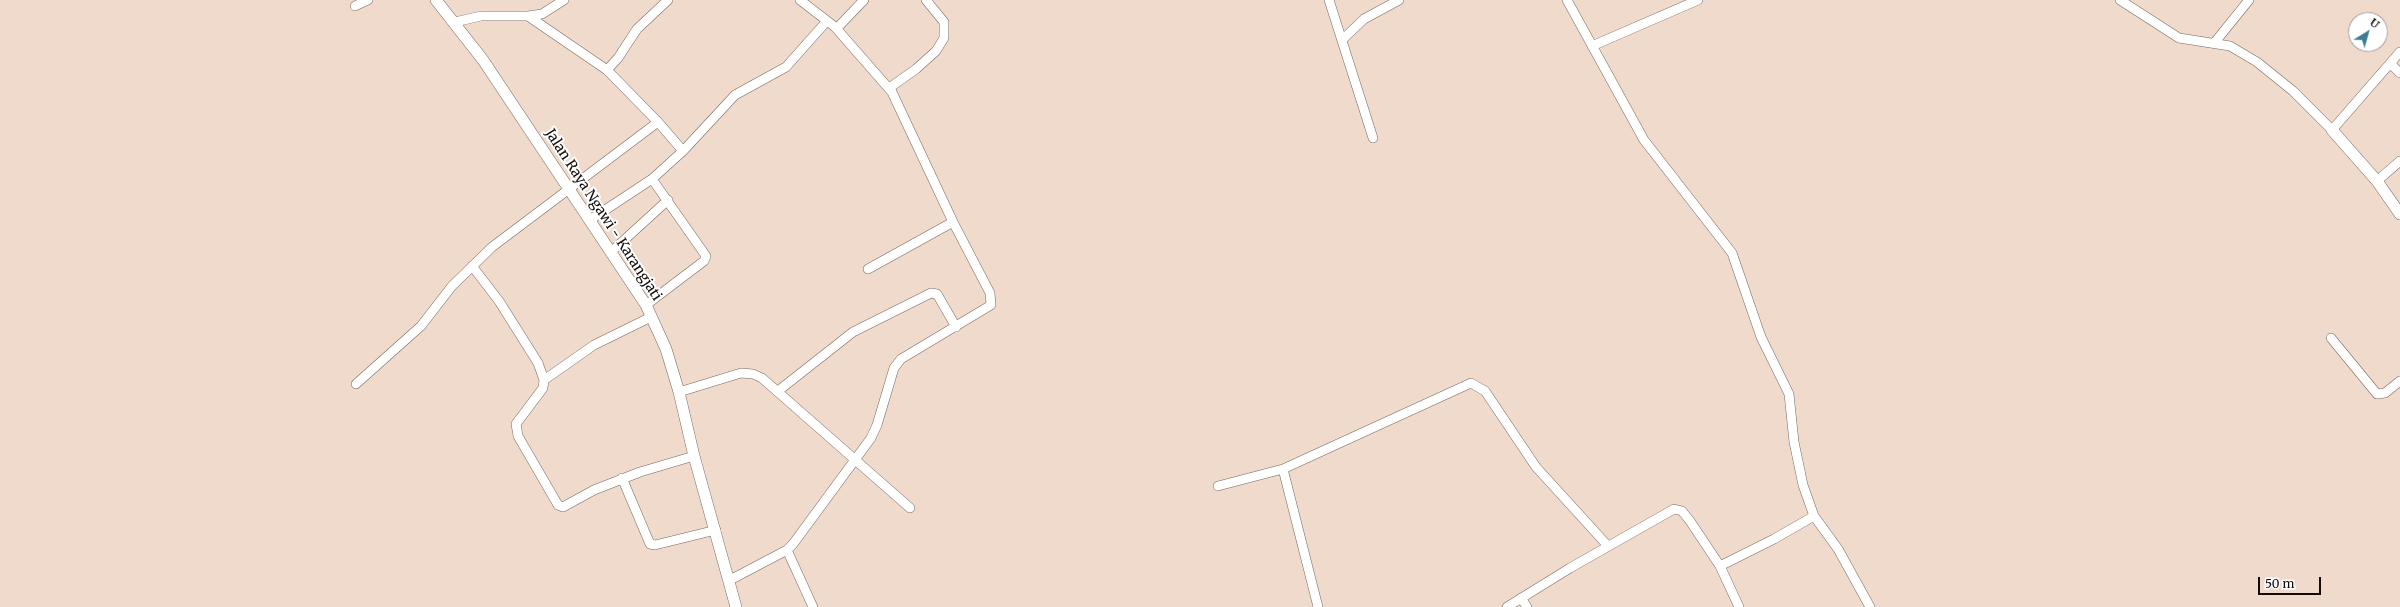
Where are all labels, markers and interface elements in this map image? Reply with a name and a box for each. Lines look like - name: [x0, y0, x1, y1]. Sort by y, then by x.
- north arrow: [2348, 12, 2388, 52]
- text: U: [2367, 15, 2382, 31]
- street label: Jalan Raya Ngawi - Karangjati: [541, 126, 665, 304]
- scale bar: [2260, 569, 2323, 595]
- text: 50 m: [2265, 576, 2294, 591]

